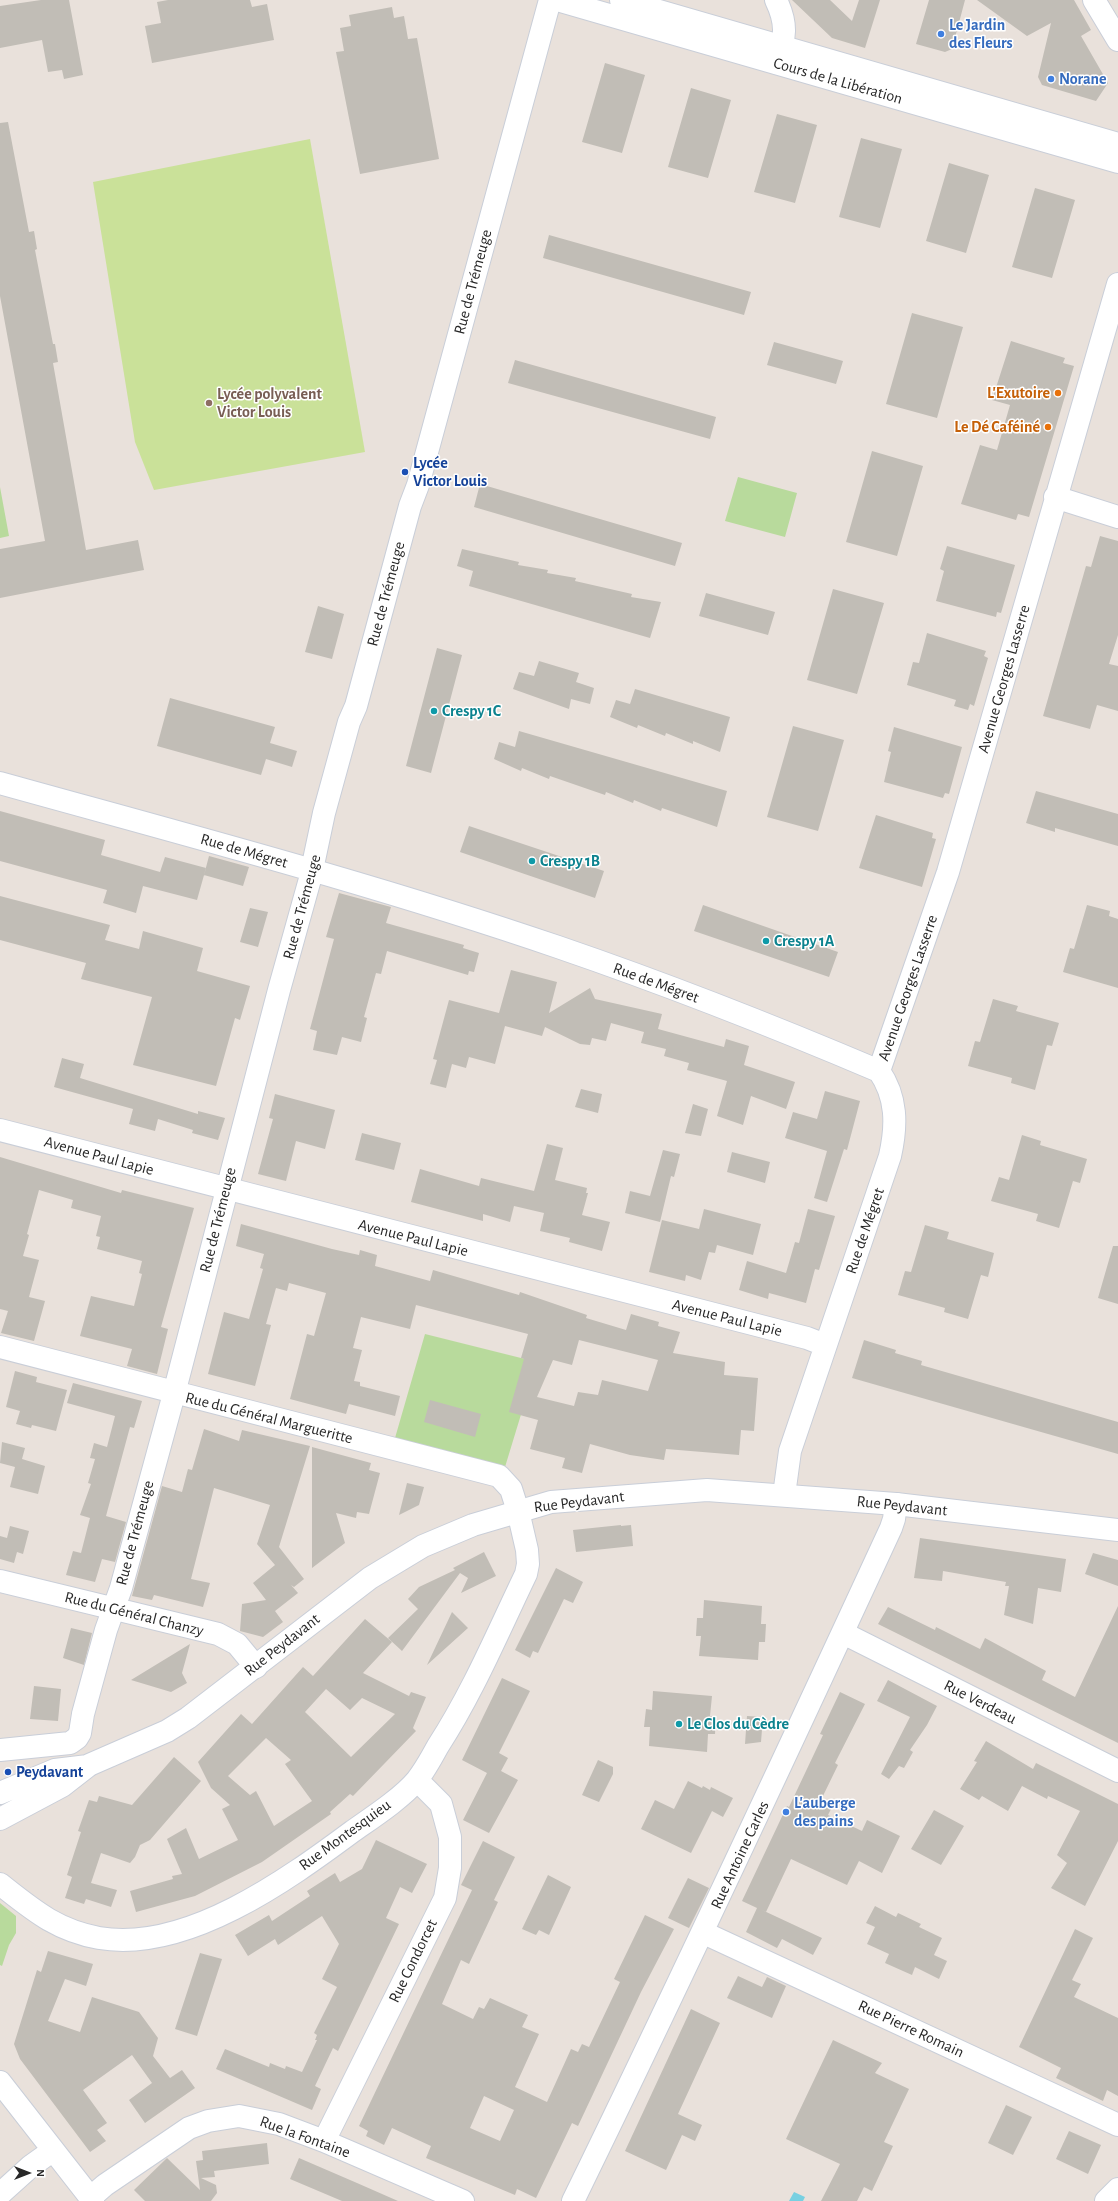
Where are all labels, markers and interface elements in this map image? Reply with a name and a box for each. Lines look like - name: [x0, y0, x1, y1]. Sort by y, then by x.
- place label: Le Jardin des Fleurs: [949, 15, 1013, 53]
- marker: Le Jardin des Fleurs: [936, 29, 946, 39]
- street label: Cours de la Libération: [771, 53, 905, 109]
- place label: Norane: [1059, 69, 1107, 89]
- marker: Norane: [1046, 74, 1056, 84]
- street label: Rue de Trémeuge: [450, 227, 496, 337]
- place label: L'Exutoire: [987, 383, 1050, 403]
- place label: Lycée polyvalent Victor Louis: [217, 384, 322, 422]
- marker: L'Exutoire: [1053, 388, 1063, 398]
- marker: Lycée polyvalent Victor Louis: [204, 398, 214, 408]
- place label: Le Dé Caféiné: [954, 417, 1040, 437]
- marker: Le Dé Caféiné: [1043, 422, 1053, 432]
- place label: Lycée Victor Louis: [413, 453, 487, 491]
- marker: Lycée Victor Louis: [400, 467, 410, 477]
- street label: Rue de Trémeuge: [363, 539, 409, 649]
- street label: Avenue Georges Lasserre: [974, 603, 1034, 755]
- place label: Crespy 1C: [442, 701, 501, 721]
- marker: Crespy 1C: [429, 706, 439, 716]
- street label: Rue de Mégret: [198, 829, 290, 873]
- place label: Crespy 1B: [540, 851, 600, 871]
- street label: Rue de Trémeuge: [279, 852, 325, 962]
- marker: Crespy 1B: [527, 856, 537, 866]
- street label: Avenue Georges Lasserre: [874, 912, 942, 1064]
- place label: Crespy 1A: [774, 931, 834, 951]
- marker: Crespy 1A: [761, 936, 771, 946]
- street label: Rue de Mégret: [610, 959, 702, 1007]
- street label: Avenue Paul Lapie: [42, 1132, 156, 1180]
- street label: Rue de Trémeuge: [196, 1165, 240, 1275]
- street label: Rue de Mégret: [841, 1185, 889, 1277]
- street label: Avenue Paul Lapie: [356, 1215, 470, 1261]
- street label: Avenue Paul Lapie: [670, 1295, 784, 1341]
- street label: Rue du Général Margueritte: [183, 1388, 355, 1448]
- street label: Rue de Trémeuge: [112, 1478, 158, 1588]
- street label: Rue Peydavant: [533, 1487, 625, 1517]
- street label: Rue Peydavant: [856, 1492, 948, 1520]
- street label: Rue du Général Chanzy: [62, 1587, 206, 1641]
- street label: Rue Peydavant: [240, 1609, 324, 1681]
- street label: Rue Verdeau: [941, 1676, 1019, 1728]
- place label: Le Clos du Cèdre: [687, 1714, 789, 1734]
- marker: Le Clos du Cèdre: [674, 1719, 684, 1729]
- place label: Peydavant: [16, 1762, 83, 1782]
- marker: Peydavant: [3, 1767, 13, 1777]
- place label: L'auberge des pains: [794, 1793, 855, 1831]
- street label: Rue Montesquieu: [295, 1795, 395, 1875]
- street label: Rue Antoine Carles: [707, 1798, 773, 1912]
- marker: L'auberge des pains: [781, 1807, 791, 1817]
- street label: Rue Condorcet: [385, 1916, 441, 2006]
- street label: Rue Pierre Romain: [855, 1996, 967, 2062]
- street label: Rue la Fontaine: [257, 2112, 353, 2162]
- north arrow: [8, 2153, 48, 2193]
- text: N: [35, 2169, 46, 2177]

